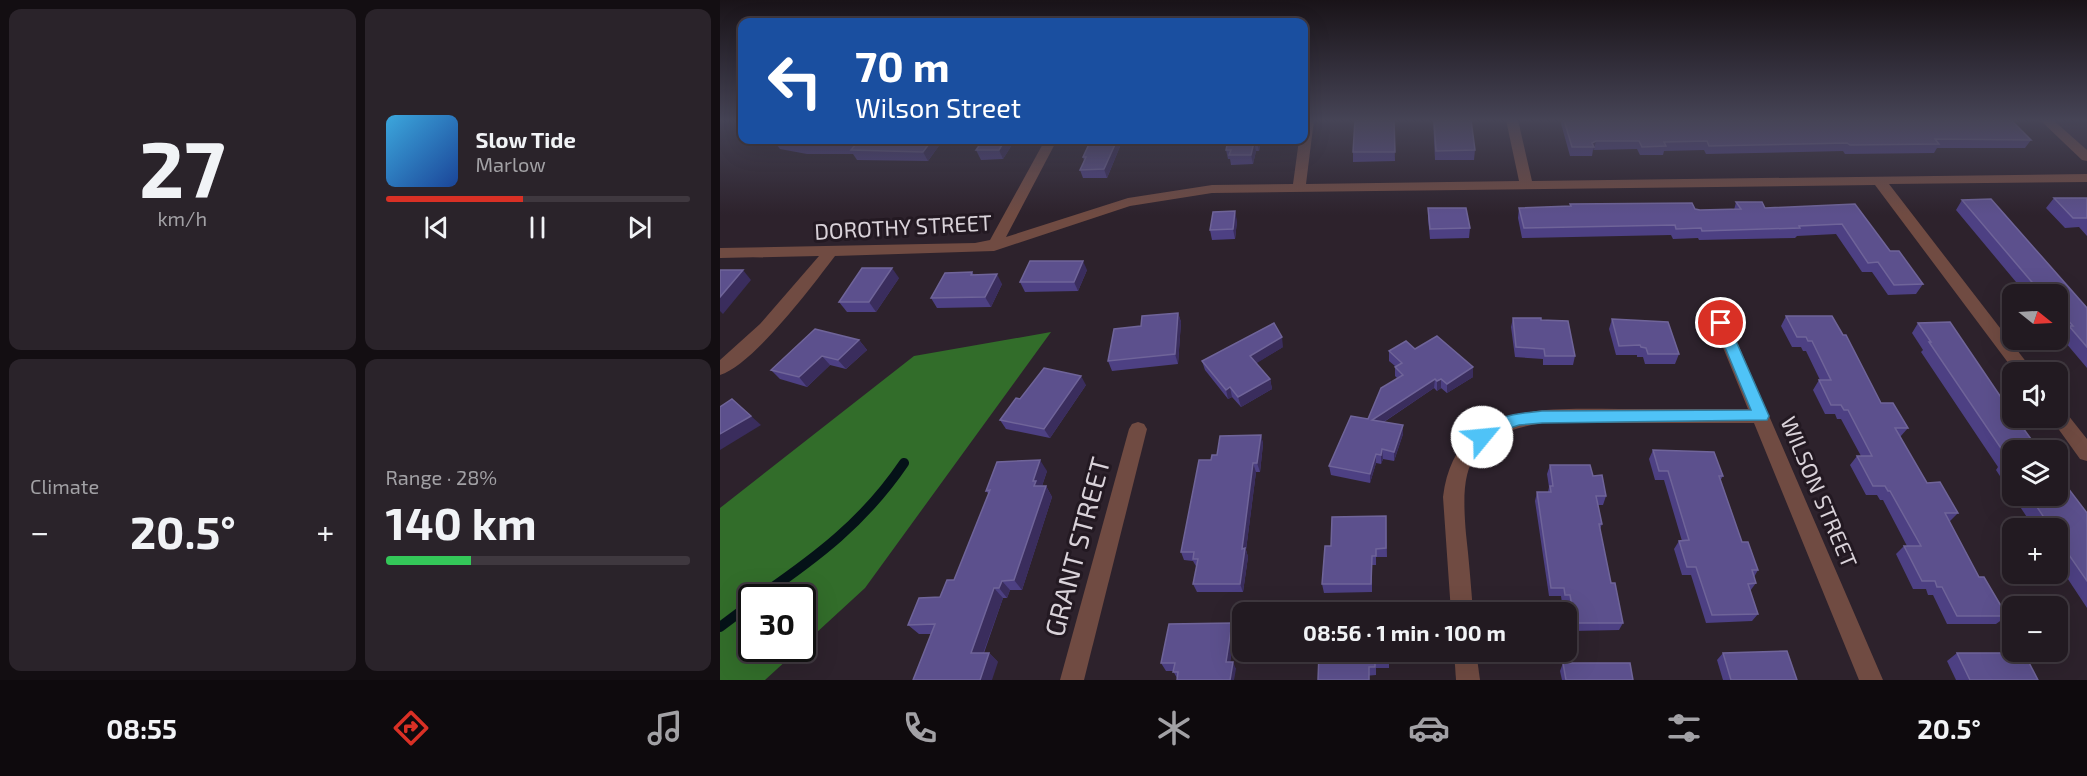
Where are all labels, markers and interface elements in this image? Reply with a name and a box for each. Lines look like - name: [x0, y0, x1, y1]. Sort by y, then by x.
- text: 70 m: [855, 40, 950, 90]
- icon: left: [756, 42, 834, 120]
- text: Wilson Street: [855, 91, 1021, 123]
- text: 27: [139, 120, 226, 214]
- text: Slow Tide: [476, 126, 576, 152]
- text: Marlow: [476, 152, 546, 176]
- text: km/h: [157, 206, 207, 230]
- street label: DOROTHY STREET: [814, 208, 993, 244]
- icon: previous: [420, 211, 453, 244]
- icon: pause: [521, 211, 554, 244]
- icon: next: [623, 211, 656, 244]
- north arrow: [2002, 284, 2068, 350]
- map controls: [2002, 284, 2068, 662]
- pin: [1695, 297, 1746, 348]
- icon: arrive: [1704, 306, 1737, 339]
- button: sound: [2002, 362, 2068, 428]
- position arrow: [1450, 405, 1514, 469]
- street label: WILSON STREET: [1776, 412, 1864, 571]
- button: layers: [2002, 440, 2068, 506]
- street label: GRANT STREET: [1037, 453, 1115, 639]
- text: Range · 28%: [386, 465, 497, 489]
- text: Climate: [30, 474, 99, 498]
- text: 140 km: [386, 495, 537, 549]
- text: 20.5°: [130, 504, 236, 558]
- text: −: [30, 511, 49, 551]
- text: +: [316, 511, 335, 551]
- button: +: [2002, 518, 2068, 584]
- speed limit sign: 30: [738, 584, 816, 662]
- button: −: [2002, 596, 2068, 662]
- text: 08:56 · 1 min · 100 m: [1303, 619, 1506, 645]
- icon: directions: [390, 707, 432, 749]
- icon: music: [644, 707, 686, 749]
- icon: phone: [899, 707, 941, 749]
- icon: climate: [1153, 707, 1195, 749]
- icon: car: [1408, 707, 1450, 749]
- icon: filters: [1663, 707, 1705, 749]
- text: 08:55: [106, 712, 177, 744]
- text: 20.5°: [1917, 712, 1981, 744]

